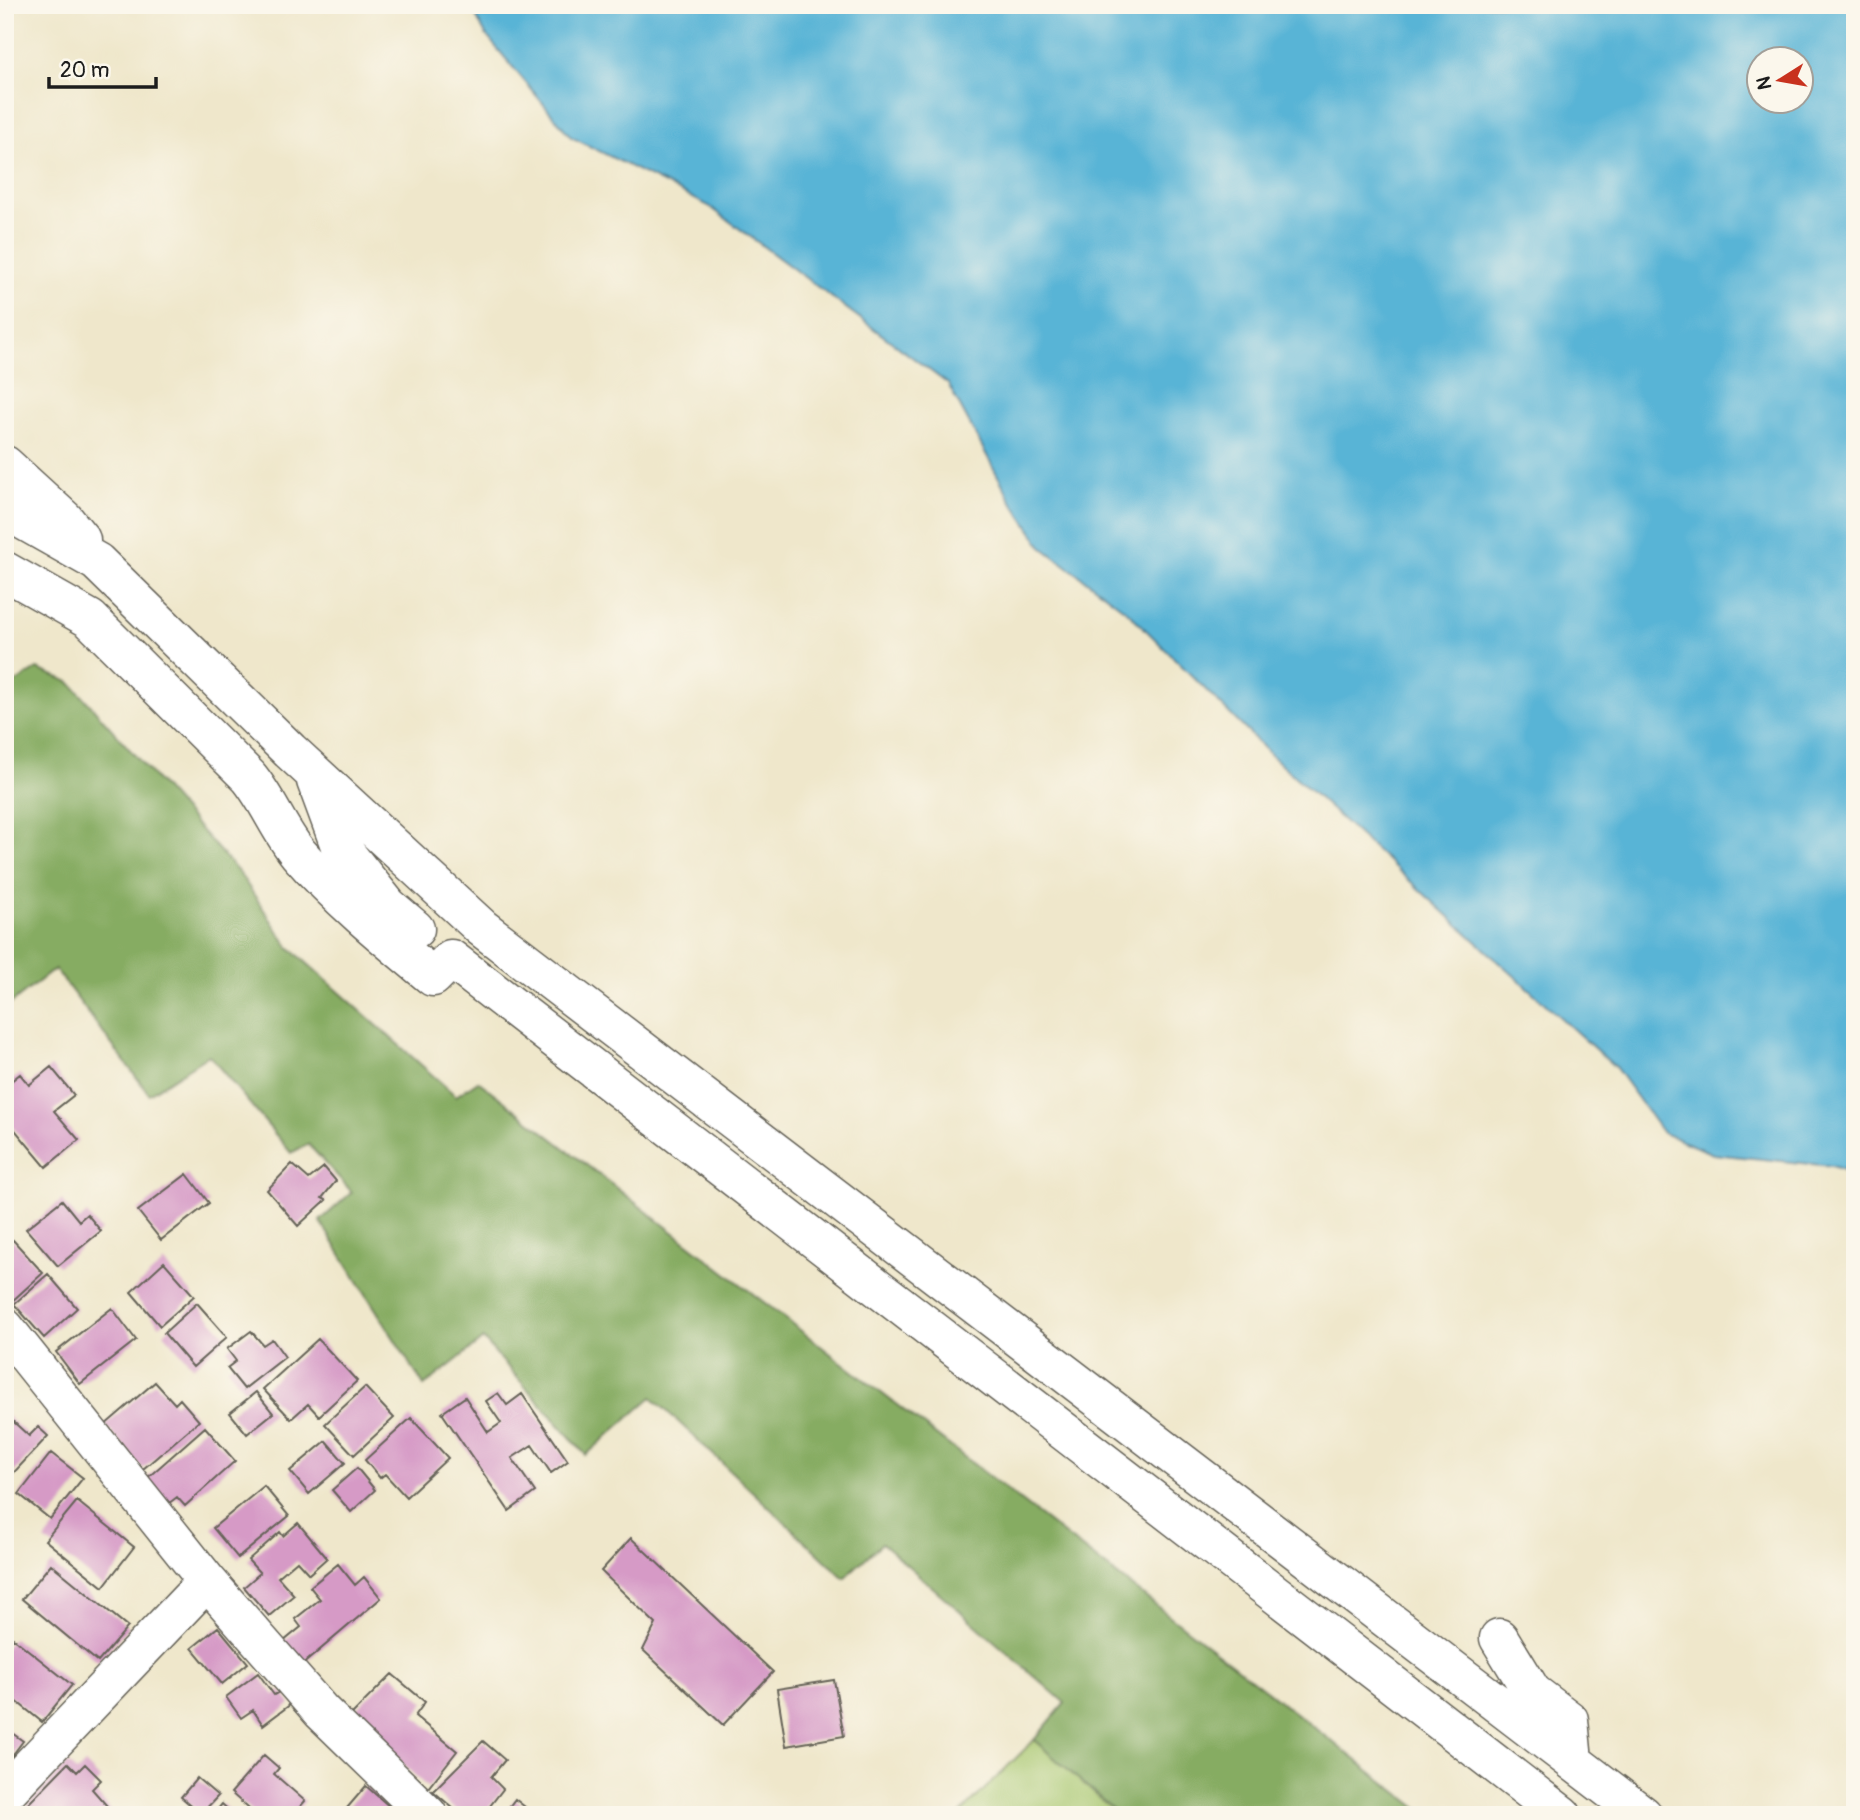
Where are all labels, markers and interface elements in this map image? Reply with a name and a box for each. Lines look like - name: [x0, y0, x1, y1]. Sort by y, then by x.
- scale bar: [49, 46, 156, 90]
- north arrow: [1744, 46, 1814, 116]
- text: 20 m: [60, 57, 109, 84]
- text: N: [1751, 74, 1777, 92]

